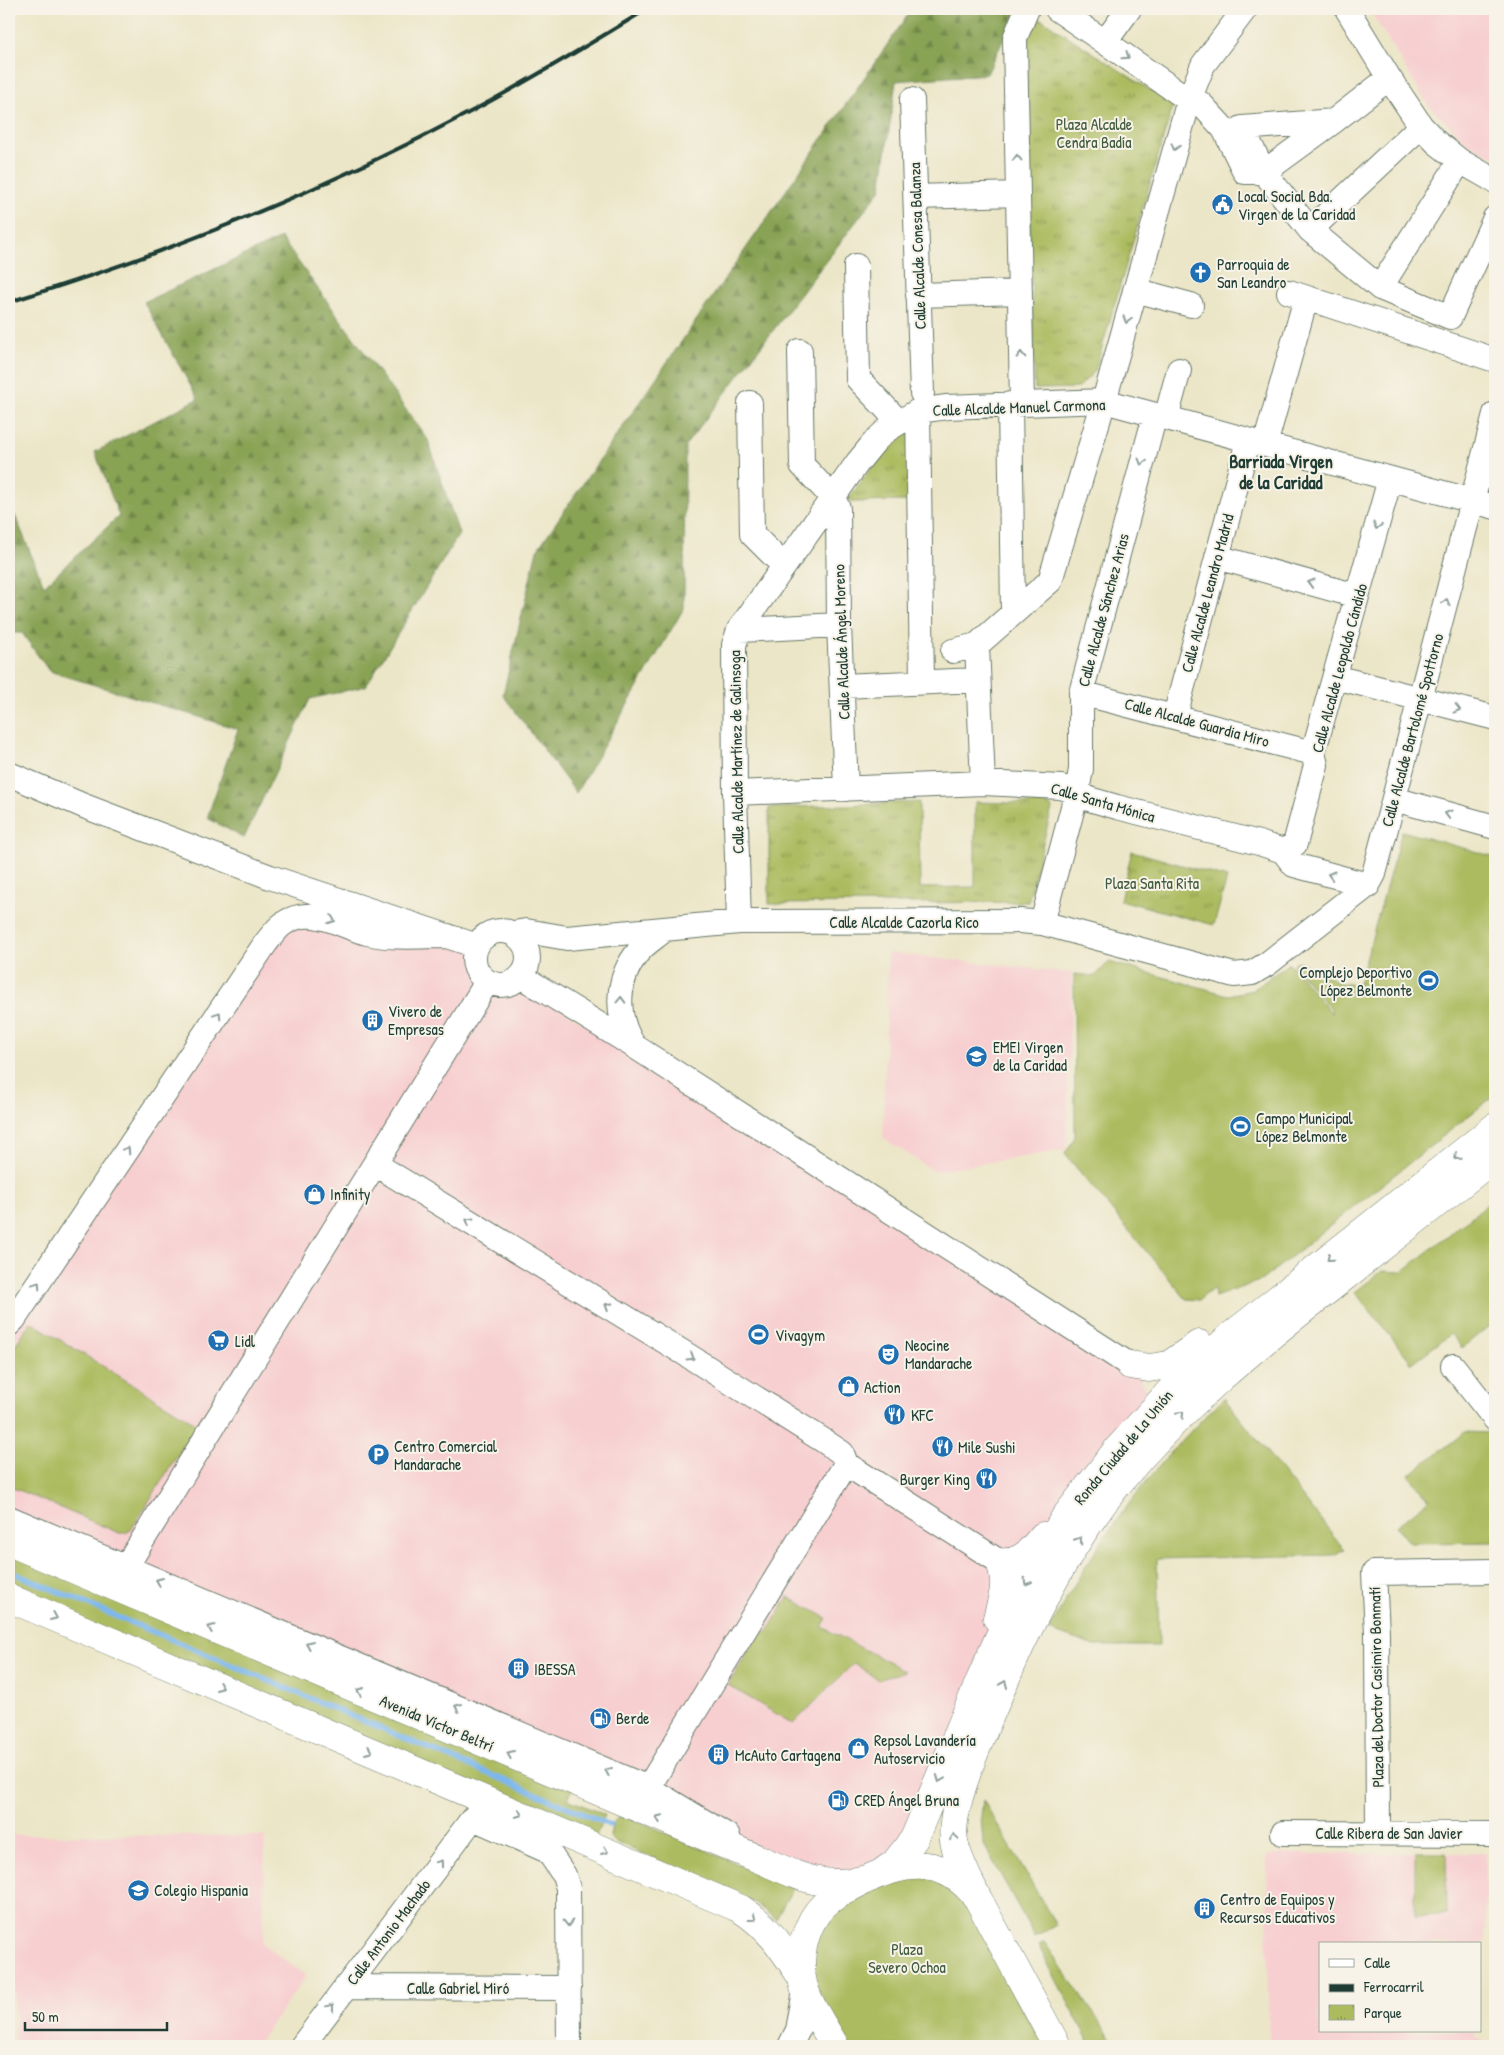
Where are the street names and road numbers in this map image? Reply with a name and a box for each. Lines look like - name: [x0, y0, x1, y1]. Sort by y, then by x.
- street label: Calle Alcalde Conesa Balanza: [903, 162, 931, 330]
- street label: Calle Alcalde Manuel Carmona: [932, 393, 1106, 421]
- street label: Calle Alcalde Leandro Madrid: [1175, 511, 1239, 675]
- street label: Calle Alcalde Sánchez Arias: [1072, 531, 1134, 689]
- street label: Calle Alcalde Ángel Moreno: [827, 563, 855, 720]
- street label: Calle Alcalde Leopoldo Cándido: [1306, 580, 1372, 755]
- street label: Calle Alcalde Bartolomé Spottorno: [1376, 630, 1449, 829]
- street label: Calle Alcalde Martínez de Galinsoga: [723, 650, 749, 854]
- street label: Calle Alcalde Guardia Miro: [1122, 692, 1272, 752]
- street label: Calle Santa Mónica: [1048, 777, 1158, 827]
- street label: Calle Alcalde Cazorla Rico: [829, 911, 979, 933]
- street label: Ronda Ciudad de La Unión: [1068, 1385, 1178, 1509]
- street label: Plaza del Doctor Casimiro Bonmatí: [1363, 1586, 1389, 1788]
- street label: Avenida Víctor Beltrí: [376, 1689, 498, 1757]
- street label: Calle Ribera de San Javier: [1315, 1822, 1463, 1844]
- street label: Calle Antonio Machado: [341, 1874, 436, 1990]
- street label: Calle Gabriel Miró: [407, 1977, 510, 1999]

